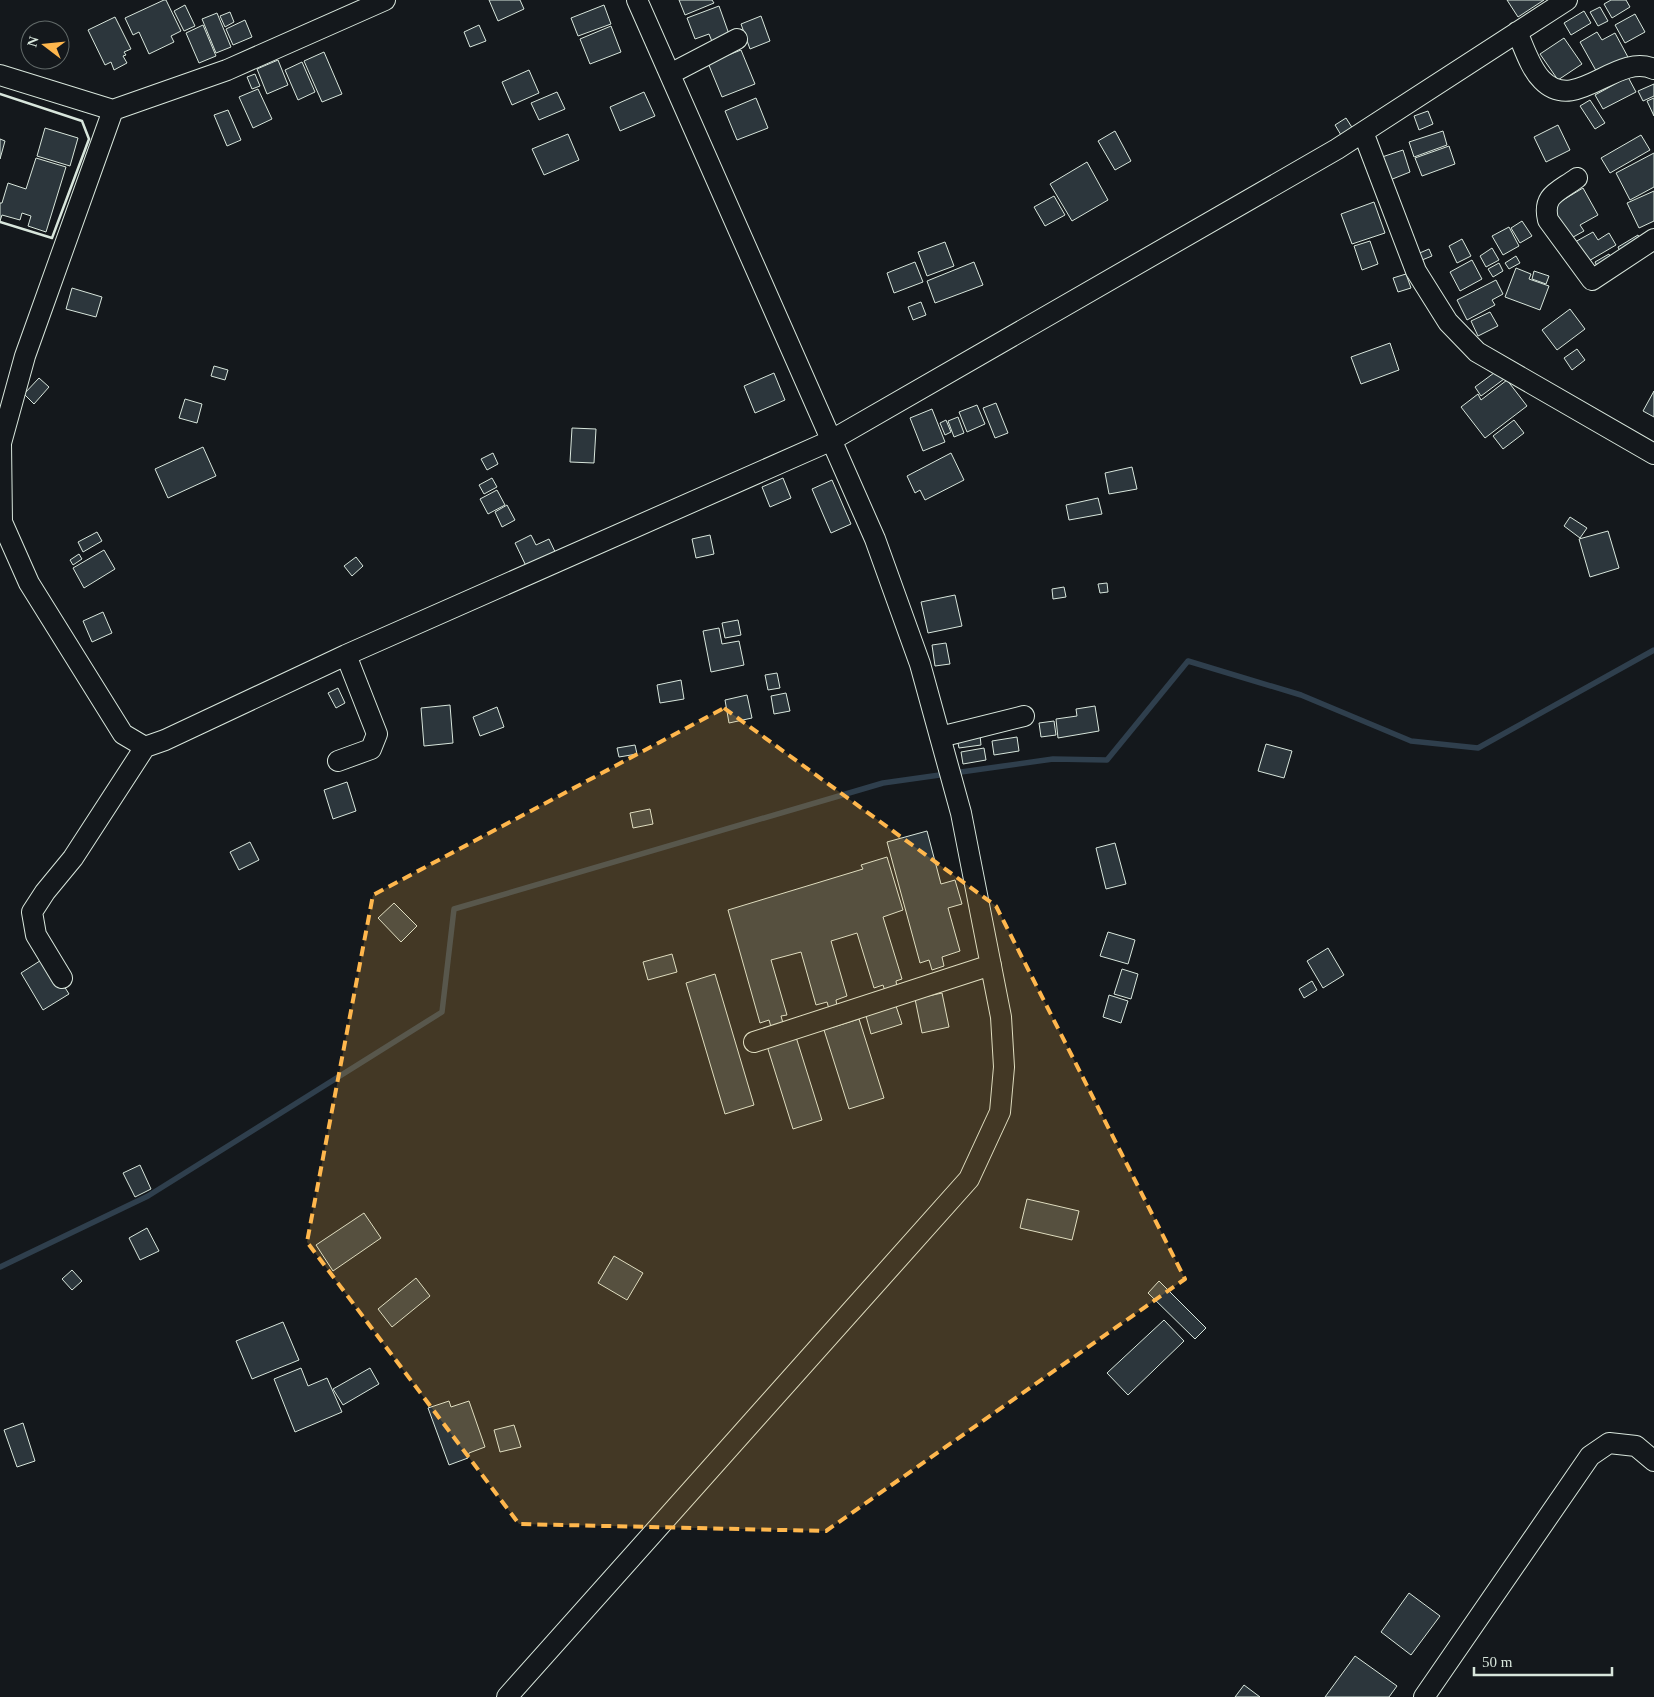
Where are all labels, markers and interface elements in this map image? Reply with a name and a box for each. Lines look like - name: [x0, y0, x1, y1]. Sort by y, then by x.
- north arrow: [20, 20, 70, 70]
- text: N: [24, 35, 42, 48]
- scale bar: [1474, 1644, 1612, 1676]
- text: 50 m: [1482, 1654, 1513, 1670]

